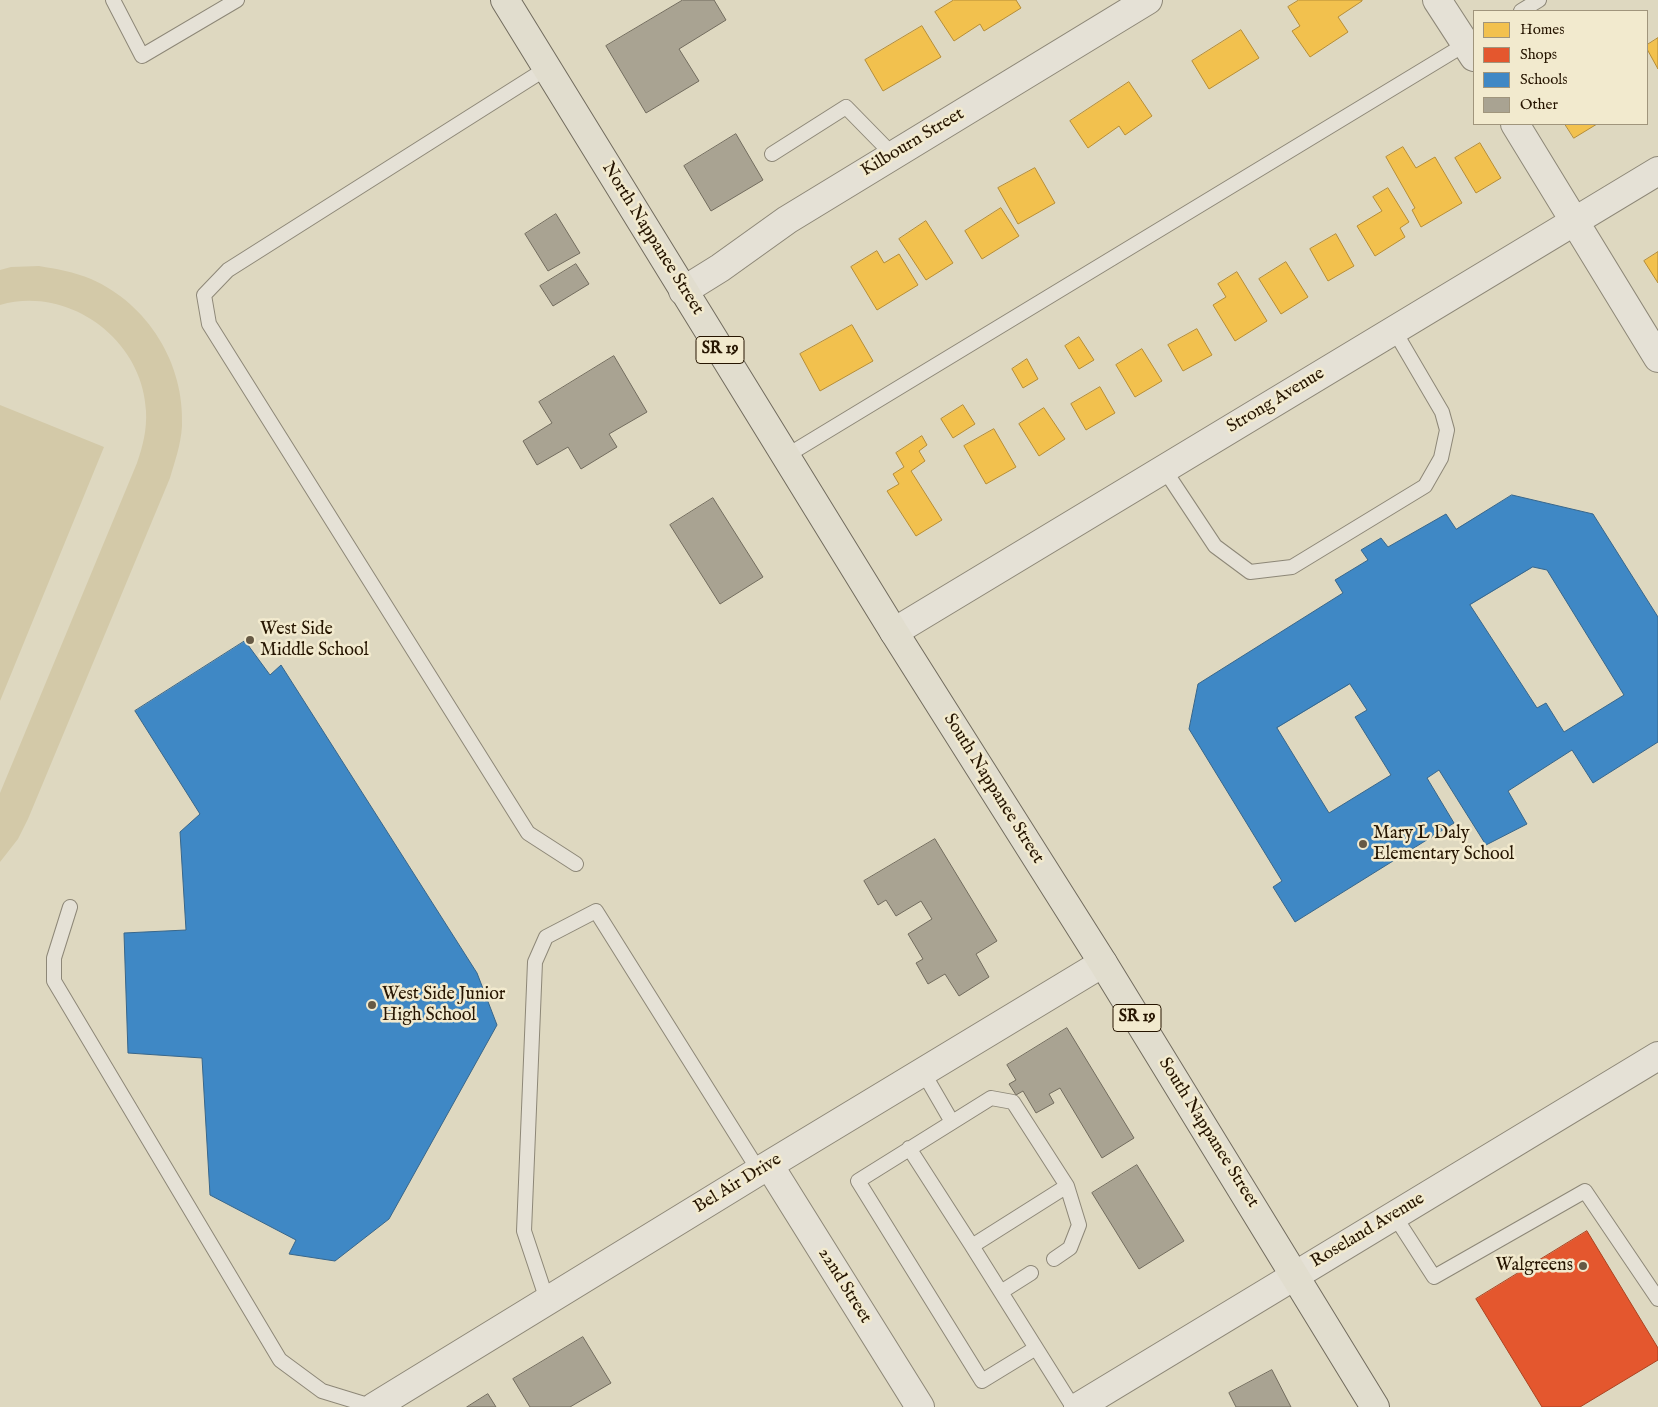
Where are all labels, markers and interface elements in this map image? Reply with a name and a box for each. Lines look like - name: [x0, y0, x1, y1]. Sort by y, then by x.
- legend: [1473, 10, 1648, 125]
- text: Homes: [1520, 20, 1564, 39]
- text: Shops: [1520, 45, 1557, 64]
- text: Schools: [1520, 70, 1568, 89]
- text: Other: [1520, 95, 1558, 114]
- street label: Kilbourn Street: [858, 104, 968, 182]
- street label: North Nappanee Street: [596, 159, 708, 319]
- road number: SR 19: [696, 336, 744, 364]
- street label: Strong Avenue: [1223, 363, 1329, 439]
- place label: West Side Middle School: [260, 619, 369, 662]
- marker: West Side Middle School: [244, 634, 256, 646]
- street label: South Nappanee Street: [938, 710, 1048, 868]
- place label: Mary L Daly Elementary School: [1373, 823, 1514, 866]
- marker: Mary L Daly Elementary School: [1357, 838, 1369, 850]
- place label: West Side Junior High School: [382, 984, 505, 1026]
- marker: West Side Junior High School: [366, 999, 378, 1011]
- road number: SR 19: [1113, 1004, 1161, 1032]
- street label: South Nappanee Street: [1153, 1054, 1263, 1212]
- street label: Bel Air Drive: [690, 1149, 786, 1219]
- street label: Roseland Avenue: [1307, 1189, 1429, 1273]
- street label: 22nd Street: [812, 1244, 876, 1328]
- place label: Walgreens: [1495, 1255, 1573, 1277]
- marker: Walgreens: [1577, 1260, 1589, 1272]

